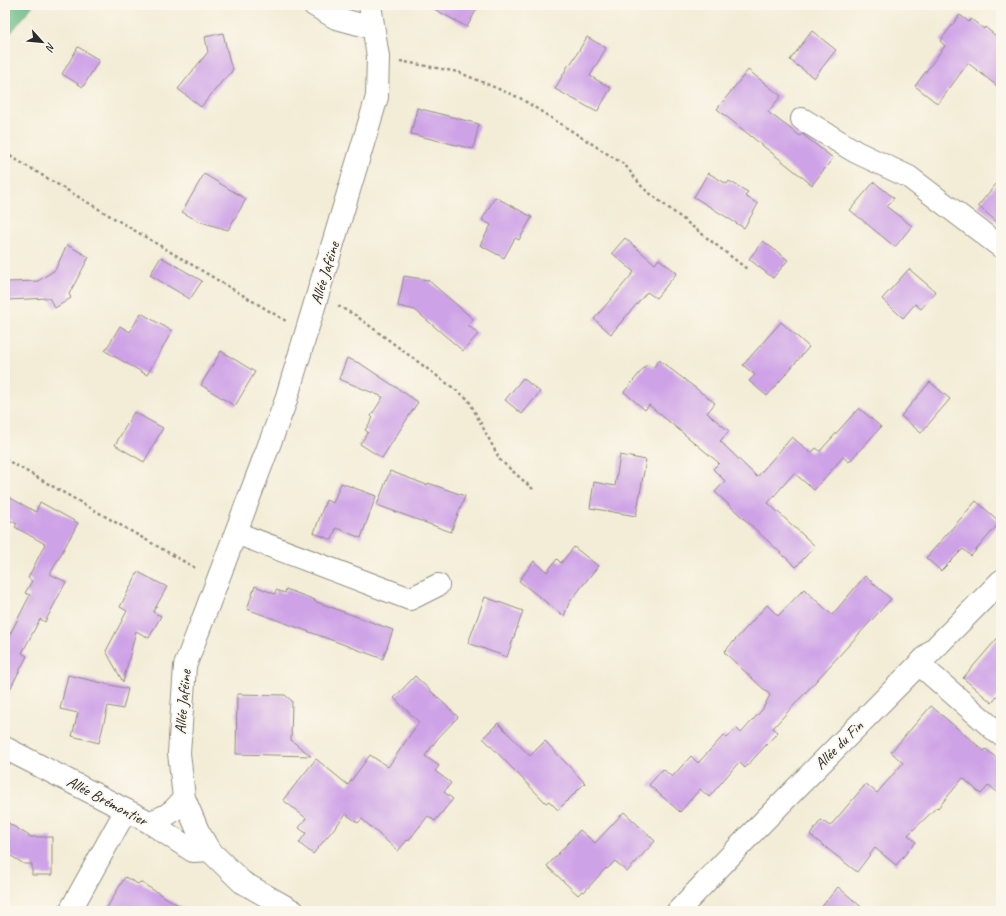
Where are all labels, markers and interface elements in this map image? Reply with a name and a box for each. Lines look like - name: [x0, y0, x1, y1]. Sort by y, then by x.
- north arrow: [22, 22, 62, 62]
- text: N: [42, 40, 59, 55]
- street label: Allée Jaféine: [306, 238, 344, 307]
- street label: Allée Jaféine: [170, 667, 196, 735]
- street label: Allée du Fin: [810, 716, 868, 774]
- street label: Allée Brémontier: [63, 771, 153, 832]

